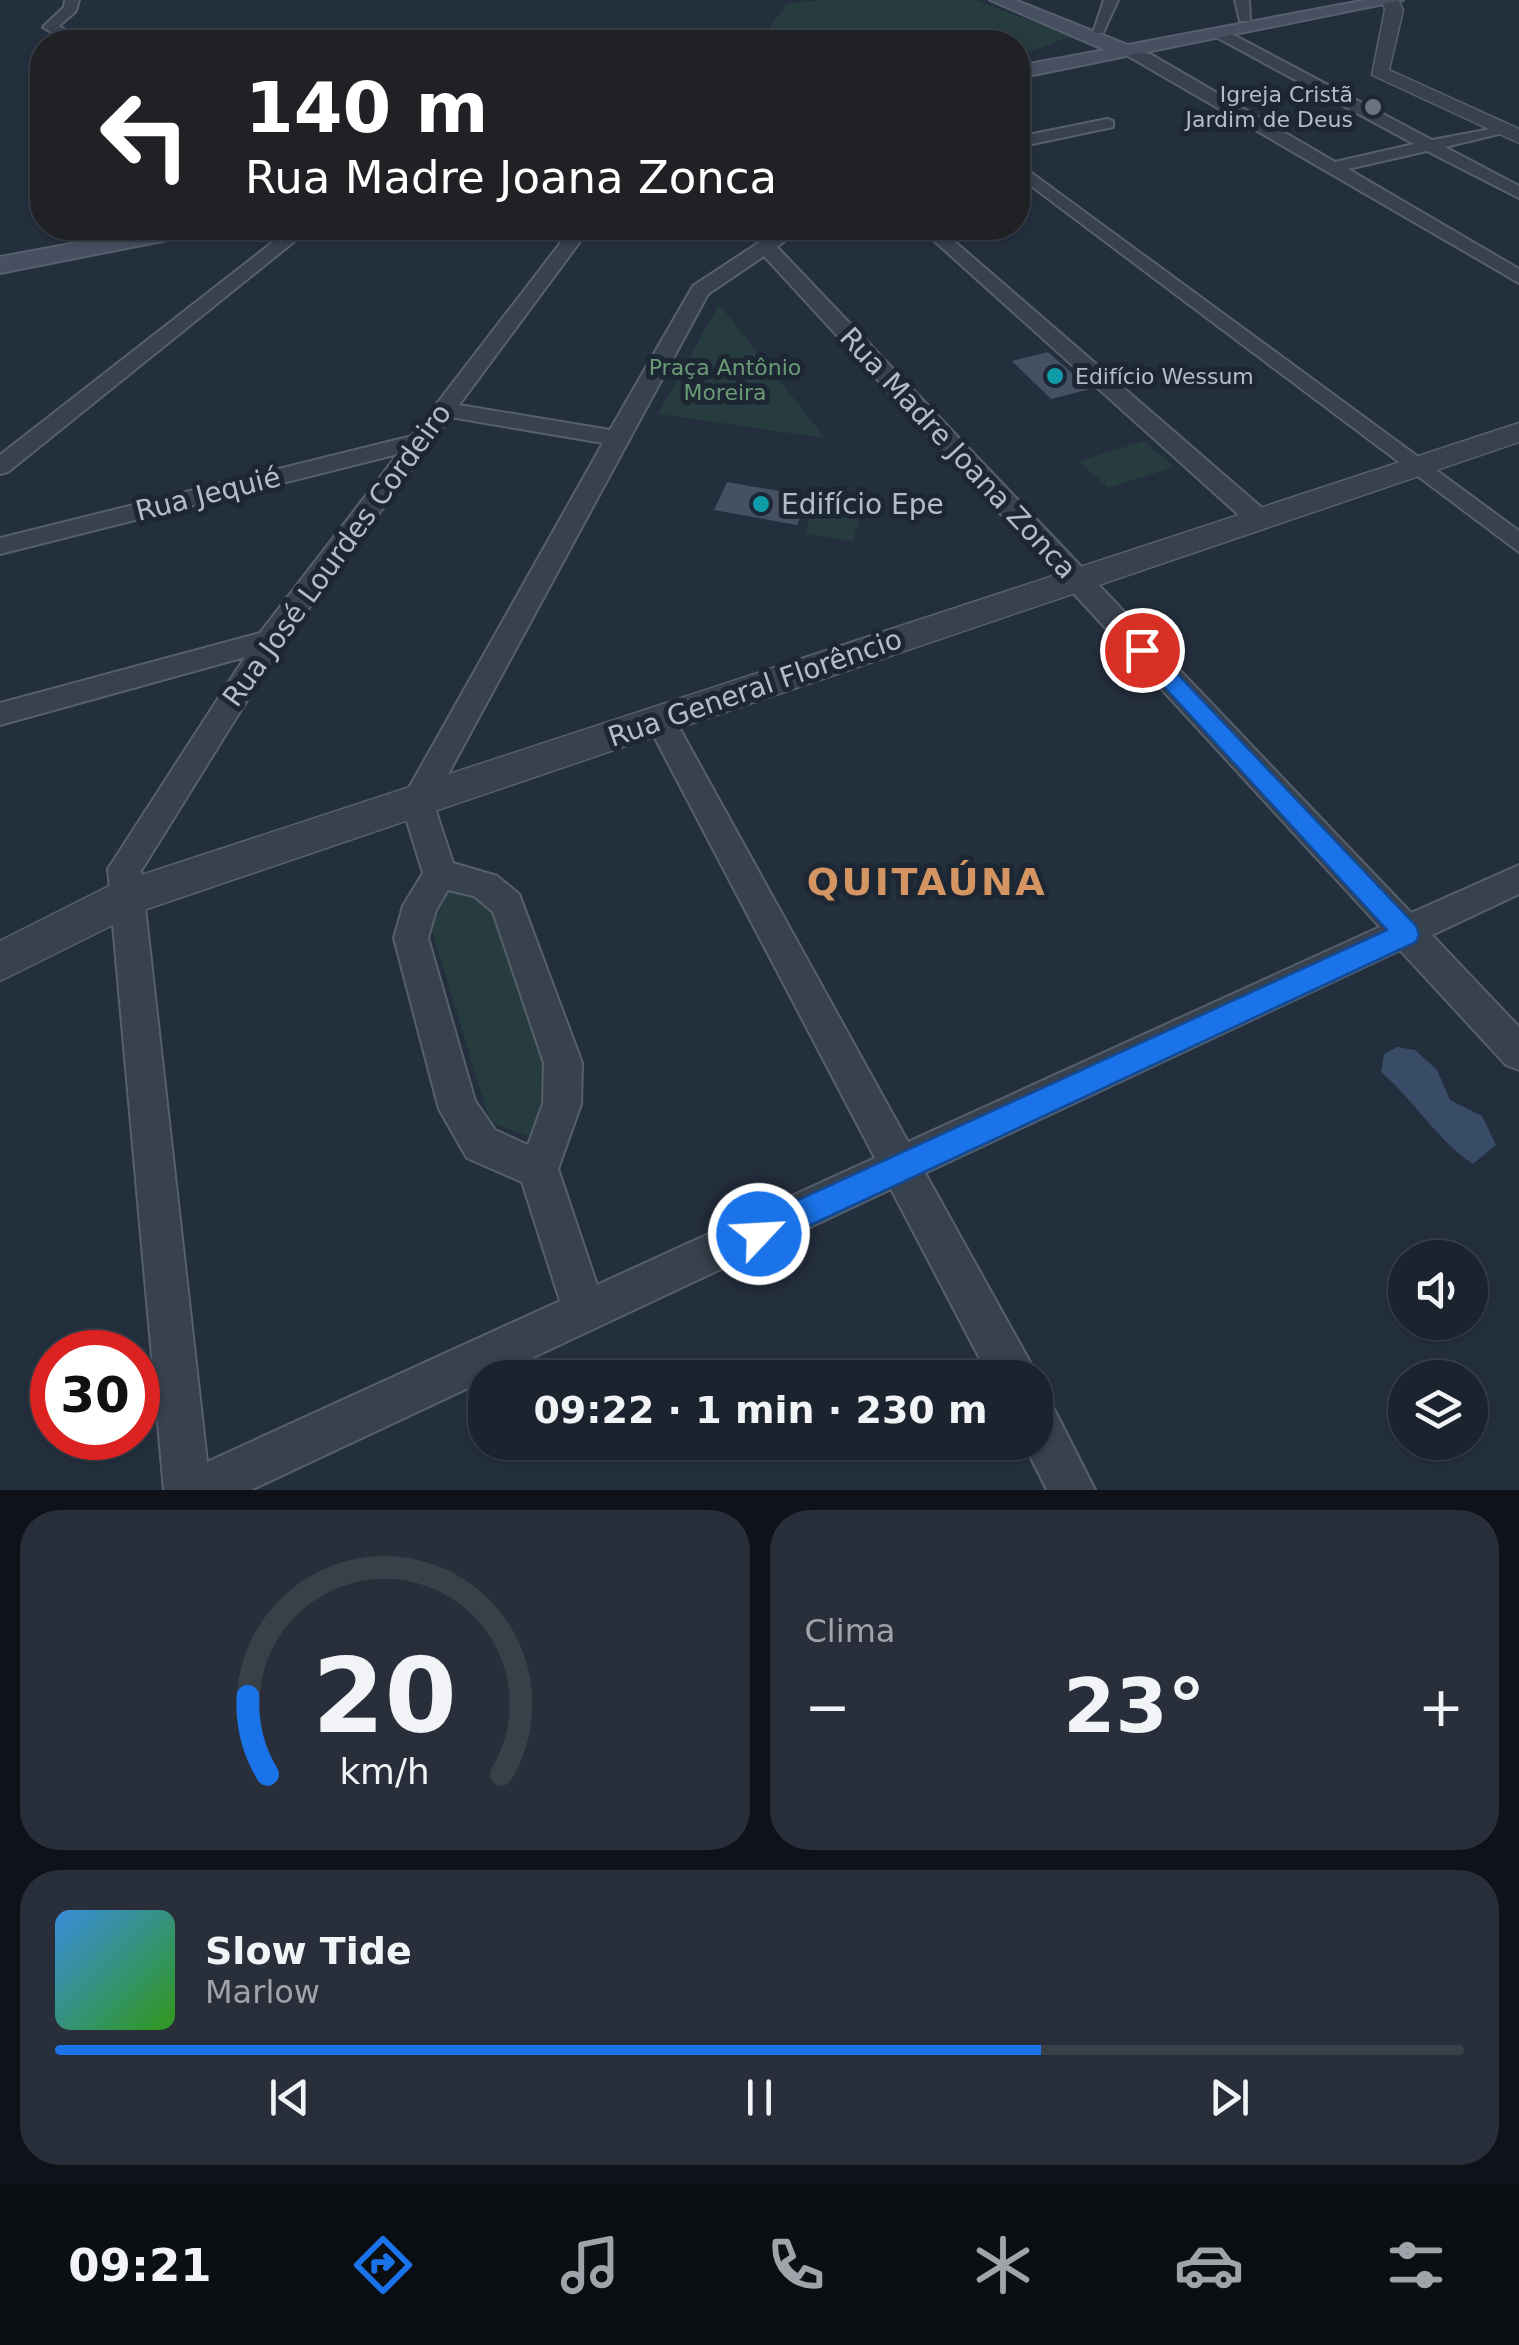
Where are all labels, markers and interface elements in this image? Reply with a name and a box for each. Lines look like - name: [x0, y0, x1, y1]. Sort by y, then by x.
- text: 140 m: [245, 67, 488, 149]
- icon: left: [80, 70, 210, 200]
- place label: Igreja Cristã Jardim de Deus: [1183, 82, 1353, 132]
- marker: Igreja Cristã Jardim de Deus: [1362, 96, 1384, 118]
- text: Rua Madre Joana Zonca: [245, 151, 777, 204]
- street label: Rua Madre Joana Zonca: [833, 321, 1083, 585]
- park label: Praça Antônio Moreira: [649, 355, 801, 405]
- place label: Edifício Wessum: [1075, 364, 1254, 389]
- marker: Edifício Wessum: [1044, 365, 1066, 387]
- street label: Rua José Lourdes Cordeiro: [216, 397, 458, 713]
- street label: Rua Jequié: [132, 460, 284, 528]
- place label: Edifício Epe: [781, 488, 944, 521]
- marker: Edifício Epe: [750, 493, 772, 515]
- pin: [1100, 608, 1185, 693]
- street label: Rua General Florêncio: [604, 622, 906, 754]
- icon: arrive: [1115, 623, 1170, 678]
- district label: QUITAÚNA: [807, 860, 1047, 904]
- position arrow: [707, 1182, 811, 1286]
- map controls: [1388, 1240, 1488, 1460]
- button: sound: [1388, 1240, 1488, 1340]
- speed limit sign: 30: [30, 1330, 160, 1460]
- button: layers: [1388, 1360, 1488, 1460]
- text: 09:22 · 1 min · 230 m: [533, 1388, 988, 1432]
- text: Clima: [805, 1612, 895, 1650]
- text: 20: [312, 1635, 457, 1757]
- text: 23°: [1063, 1662, 1205, 1750]
- text: −: [805, 1675, 851, 1739]
- text: +: [1418, 1675, 1464, 1739]
- text: km/h: [340, 1751, 430, 1792]
- text: Slow Tide: [205, 1929, 412, 1973]
- text: Marlow: [205, 1973, 320, 2011]
- icon: previous: [262, 2070, 317, 2125]
- icon: pause: [732, 2070, 787, 2125]
- icon: next: [1202, 2070, 1257, 2125]
- icon: directions: [348, 2230, 418, 2300]
- icon: music: [555, 2230, 625, 2300]
- icon: phone: [761, 2230, 831, 2300]
- icon: climate: [968, 2230, 1038, 2300]
- icon: car: [1174, 2230, 1244, 2300]
- icon: filters: [1381, 2230, 1451, 2300]
- text: 09:21: [68, 2239, 212, 2292]

